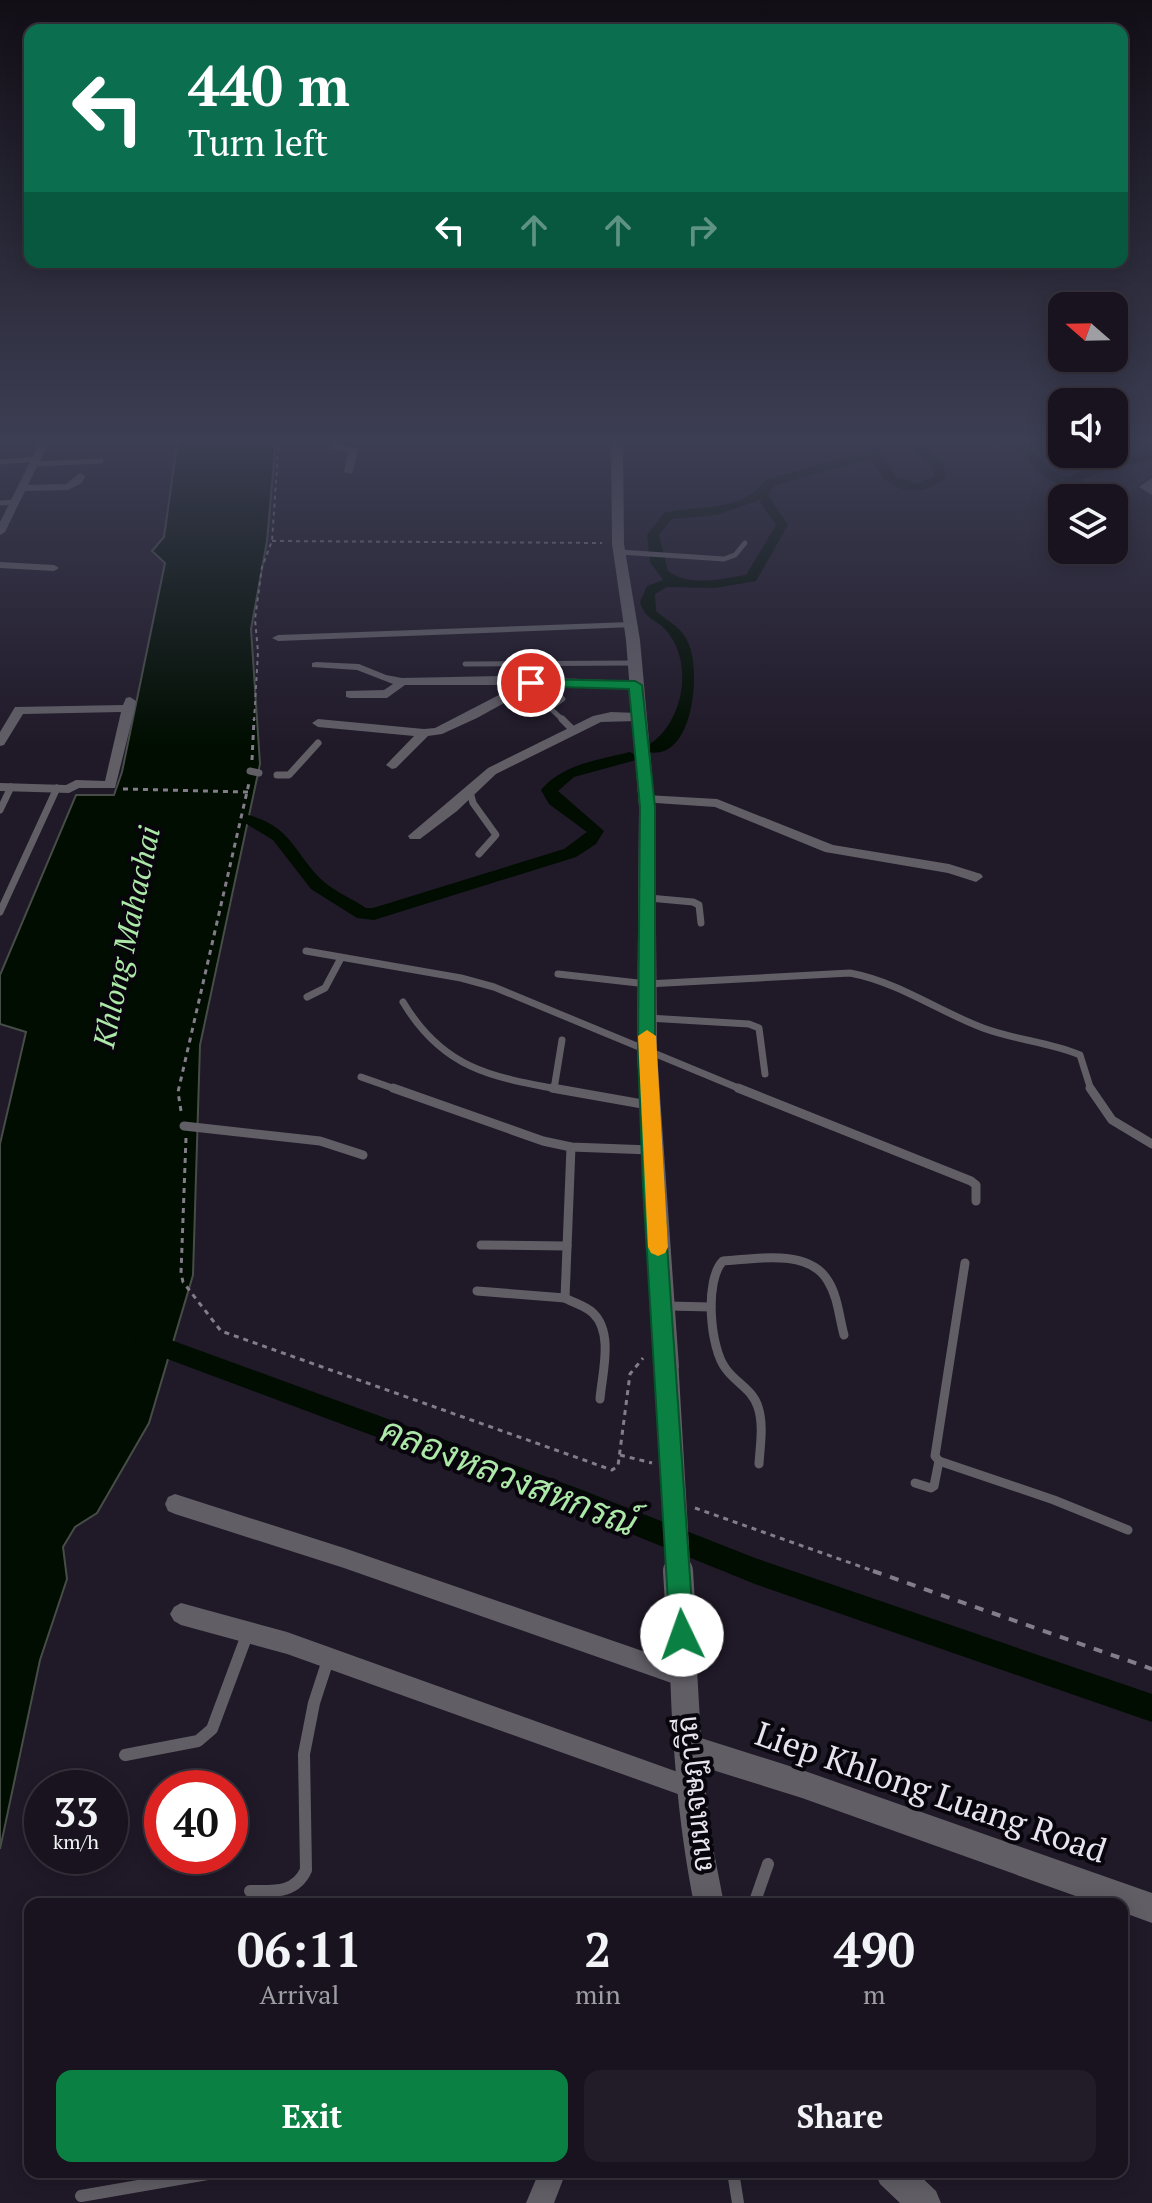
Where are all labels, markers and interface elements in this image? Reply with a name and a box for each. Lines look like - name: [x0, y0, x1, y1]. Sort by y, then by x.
- text: 440 m: [188, 48, 350, 122]
- icon: left: [56, 56, 160, 160]
- text: Turn left: [188, 119, 328, 166]
- icon: left: [428, 208, 472, 252]
- icon: ahead: [512, 208, 556, 252]
- icon: ahead: [596, 208, 640, 252]
- icon: right: [680, 208, 724, 252]
- north arrow: [1048, 292, 1128, 372]
- map controls: [1048, 292, 1128, 564]
- button: sound: [1048, 388, 1128, 468]
- button: layers: [1048, 484, 1128, 564]
- pin: [497, 649, 565, 717]
- icon: arrive: [509, 661, 553, 705]
- water label: Khlong Mahachai: [83, 822, 169, 1052]
- water label: คลองหลวงสหกรณ์: [375, 1405, 649, 1548]
- position arrow: [640, 1593, 724, 1677]
- street label: Liep Khlong Luang Road: [750, 1710, 1113, 1873]
- street label: ถนนเจษฎาวิถี: [667, 1714, 722, 1874]
- speed limit sign: 40: [144, 1770, 248, 1874]
- text: 33: [53, 1785, 99, 1838]
- text: km/h: [53, 1828, 99, 1855]
- text: 06:11: [237, 1917, 362, 1981]
- text: 2: [584, 1917, 611, 1981]
- text: 490: [834, 1917, 915, 1981]
- text: Arrival: [260, 1977, 339, 2011]
- text: min: [575, 1977, 621, 2011]
- text: m: [863, 1977, 886, 2011]
- button: Exit: [56, 2070, 568, 2162]
- button: Share: [584, 2070, 1096, 2162]

